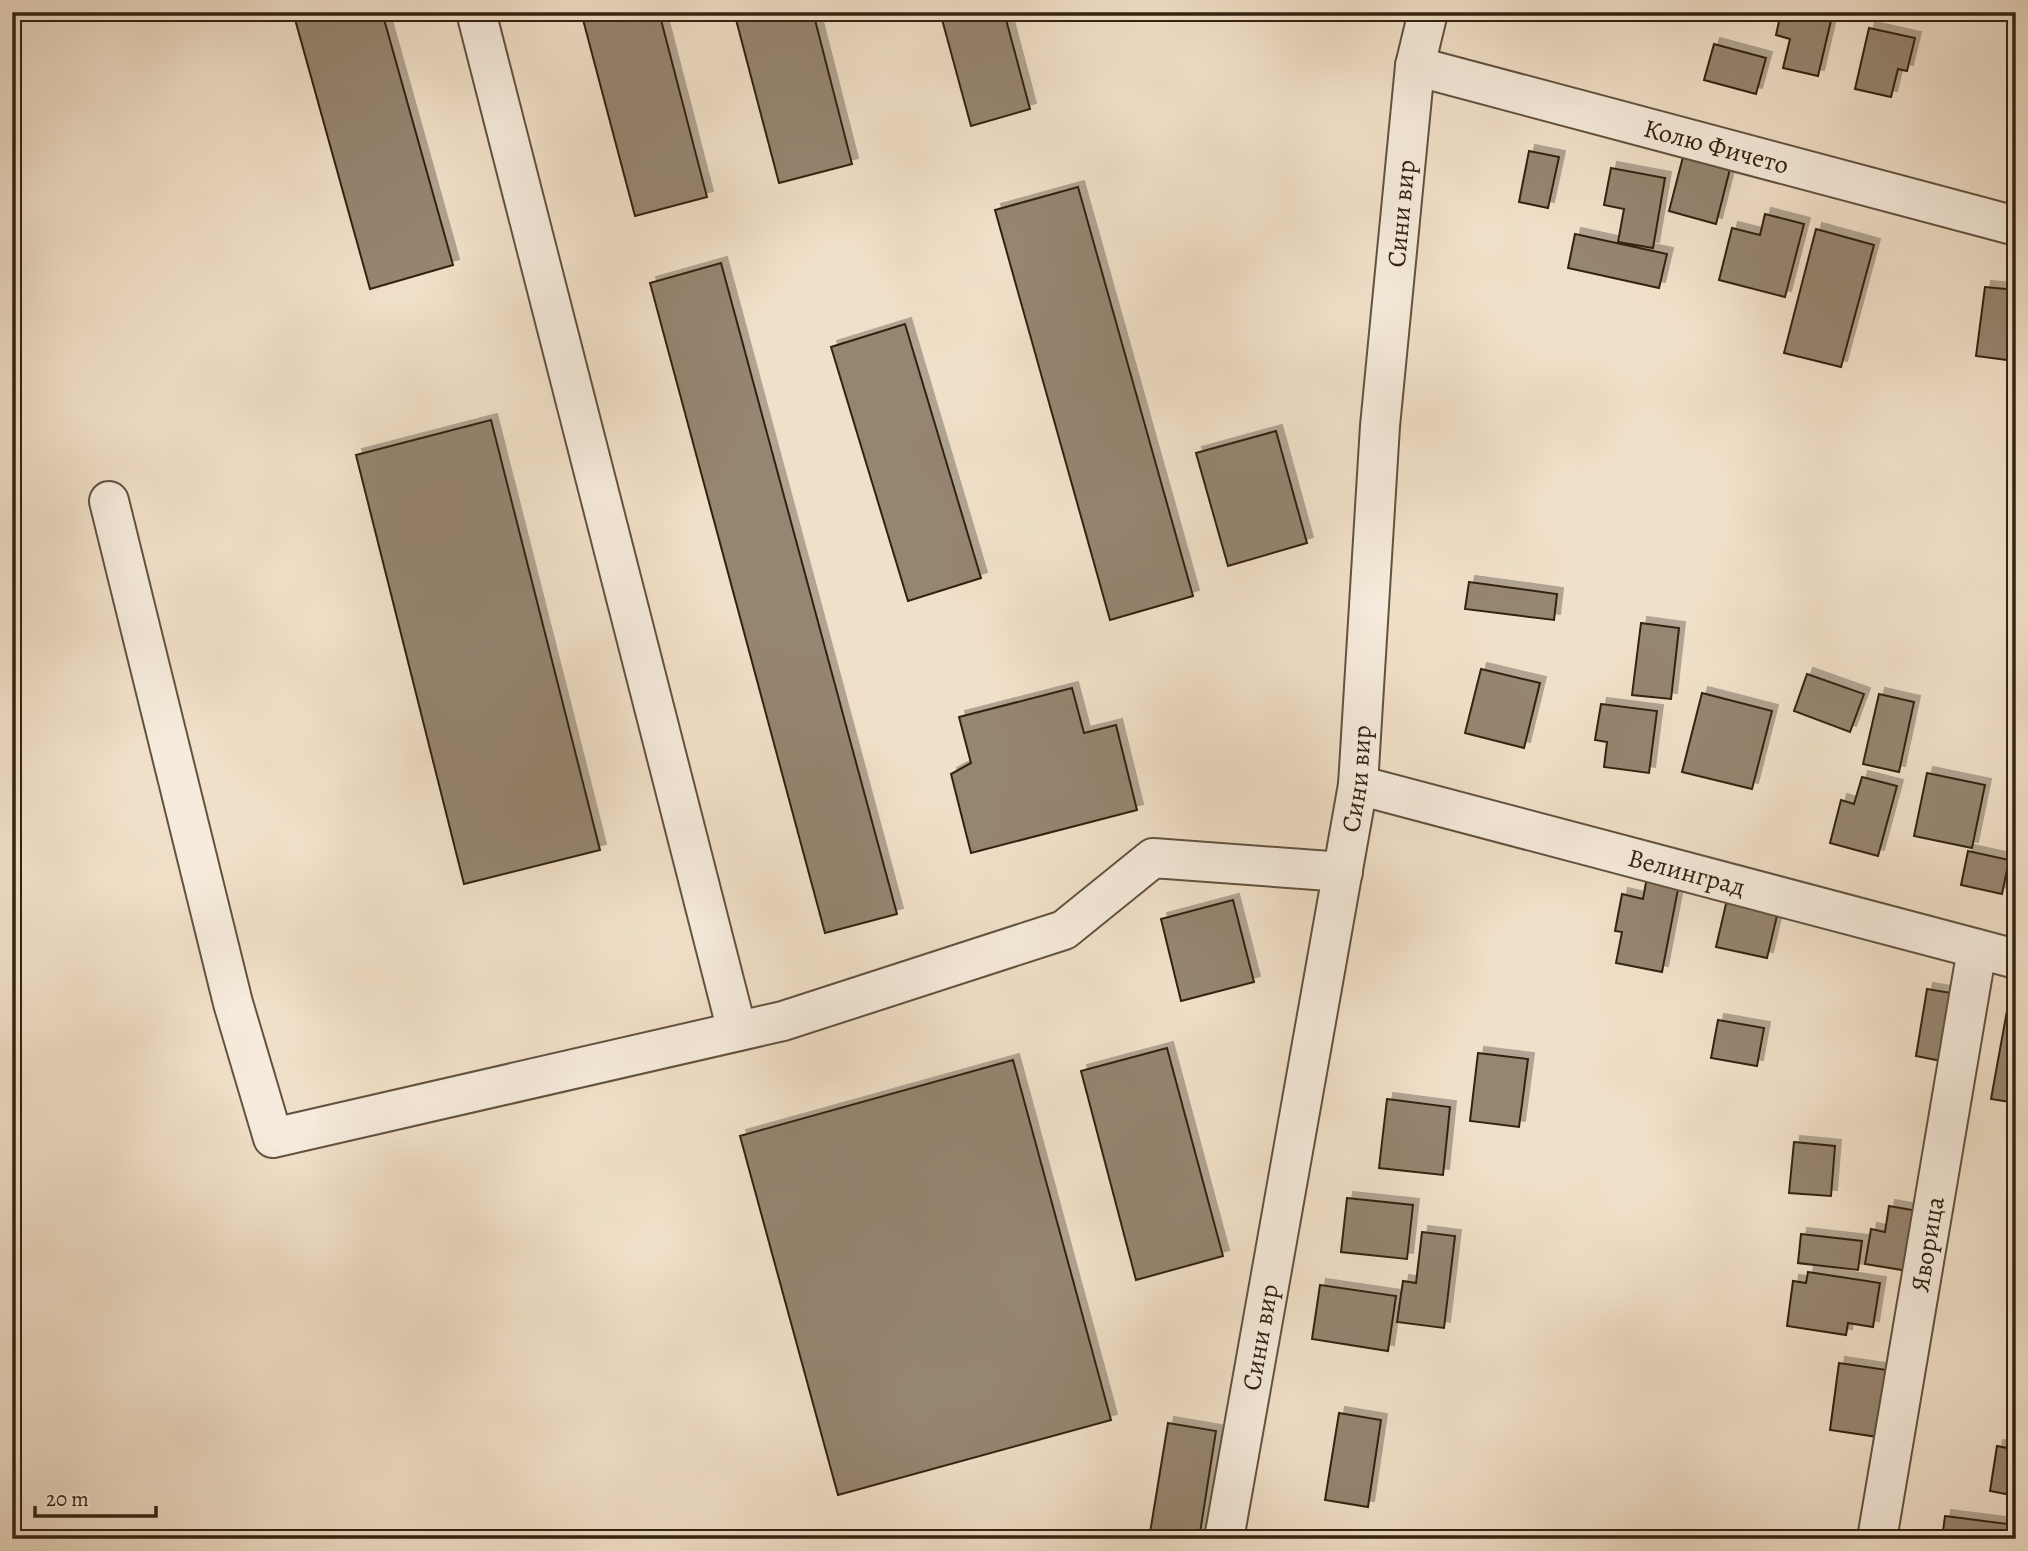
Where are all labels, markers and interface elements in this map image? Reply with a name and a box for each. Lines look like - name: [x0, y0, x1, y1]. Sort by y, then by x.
- street label: Колю Фичето: [1640, 111, 1793, 183]
- street label: Сини вир: [1379, 158, 1424, 269]
- street label: Сини вир: [1333, 724, 1380, 835]
- street label: Велинград: [1624, 840, 1749, 905]
- street label: Яворица: [1902, 1194, 1953, 1295]
- street label: Сини вир: [1234, 1281, 1287, 1393]
- scale bar: [35, 1474, 156, 1518]
- text: 20 m: [46, 1485, 89, 1513]

